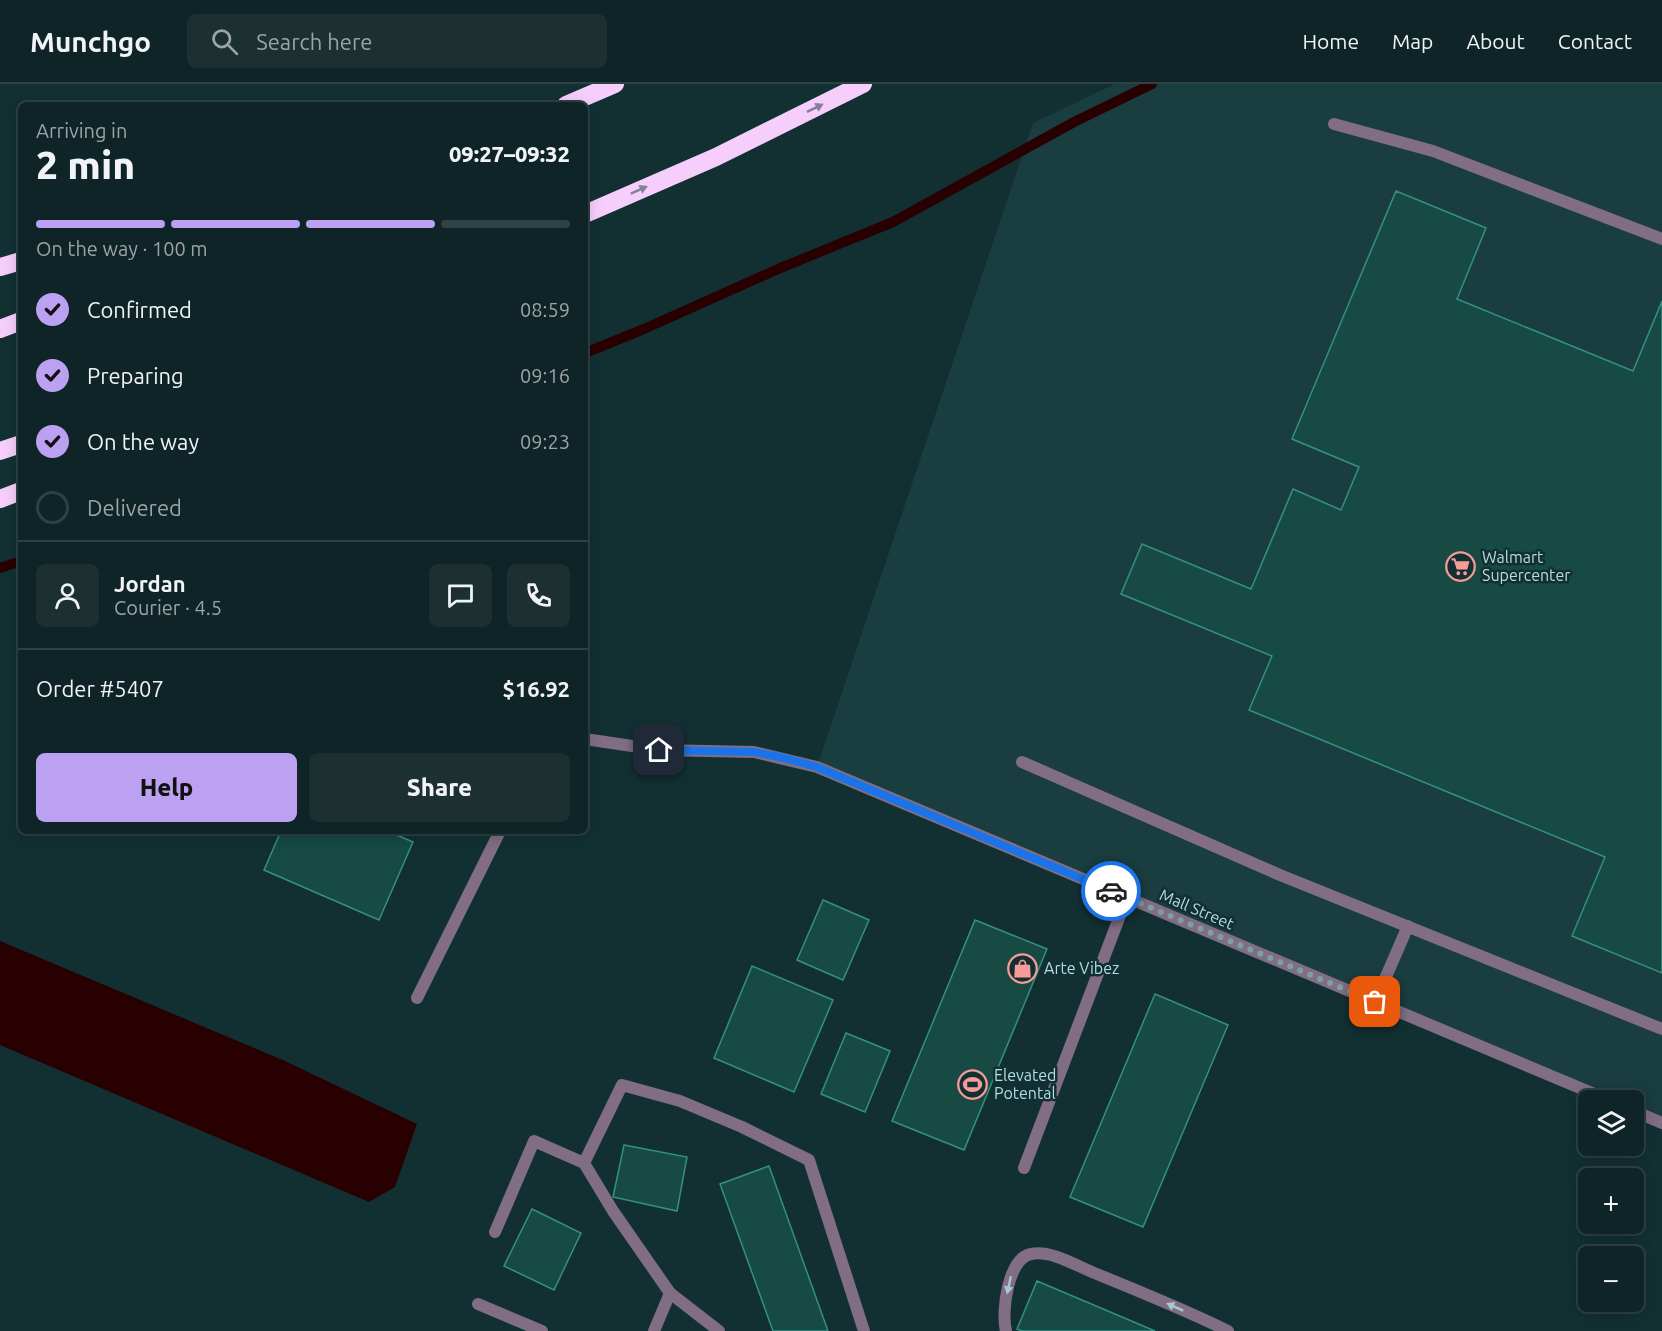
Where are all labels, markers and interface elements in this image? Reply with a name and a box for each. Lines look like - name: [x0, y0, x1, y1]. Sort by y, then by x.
- search box: [187, 14, 607, 68]
- icon: search: [208, 25, 241, 58]
- text: Munchgo: [30, 26, 151, 57]
- text: Search here: [256, 29, 372, 54]
- text: Home: [1302, 29, 1359, 53]
- text: Map: [1392, 29, 1433, 53]
- text: About: [1466, 29, 1525, 53]
- text: Contact: [1558, 29, 1632, 53]
- one-way arrow: [807, 103, 824, 112]
- text: Arriving in: [36, 119, 127, 142]
- text: 09:27–09:32: [449, 141, 570, 166]
- text: 2 min: [36, 143, 135, 186]
- one-way arrow: [630, 186, 647, 195]
- text: On the way · 100 m: [36, 237, 208, 260]
- icon: check: [36, 293, 69, 326]
- text: Confirmed: [87, 297, 192, 322]
- text: 08:59: [520, 298, 570, 321]
- icon: check: [36, 359, 69, 392]
- text: Preparing: [87, 363, 184, 388]
- text: 09:16: [520, 364, 570, 387]
- icon: check: [36, 425, 69, 458]
- text: On the way: [87, 429, 199, 454]
- text: 09:23: [520, 430, 570, 453]
- text: Delivered: [87, 495, 182, 520]
- place label: Walmart Supercenter: [1482, 548, 1570, 584]
- supermarket icon: Walmart Supercenter: [1445, 550, 1477, 582]
- button: person: [36, 564, 99, 627]
- button: chat: [429, 564, 492, 627]
- button: phone: [507, 564, 570, 627]
- text: Jordan: [114, 571, 186, 596]
- text: Courier · 4.5: [114, 596, 222, 619]
- text: Order #5407: [36, 676, 164, 701]
- text: $16.92: [503, 676, 570, 701]
- pin: [633, 724, 684, 775]
- icon: home: [642, 733, 675, 766]
- button: Help: [36, 753, 297, 822]
- button: Share: [309, 753, 570, 822]
- courier: [1081, 861, 1141, 921]
- icon: car: [1095, 875, 1128, 908]
- street label: Mall Street: [1157, 885, 1237, 933]
- shop icon: Arte Vibez: [1007, 952, 1039, 984]
- place label: Arte Vibez: [1044, 959, 1119, 977]
- pin: [1349, 976, 1400, 1027]
- icon: bag: [1358, 985, 1391, 1018]
- place label: Elevated Potental: [994, 1066, 1056, 1102]
- sports icon: Elevated Potental: [957, 1068, 989, 1100]
- map controls: [1578, 1090, 1644, 1312]
- button: layers: [1578, 1090, 1644, 1156]
- button: +: [1578, 1168, 1644, 1234]
- button: −: [1578, 1246, 1644, 1312]
- one-way arrow: [1004, 1276, 1013, 1295]
- one-way arrow: [1166, 1302, 1183, 1311]

